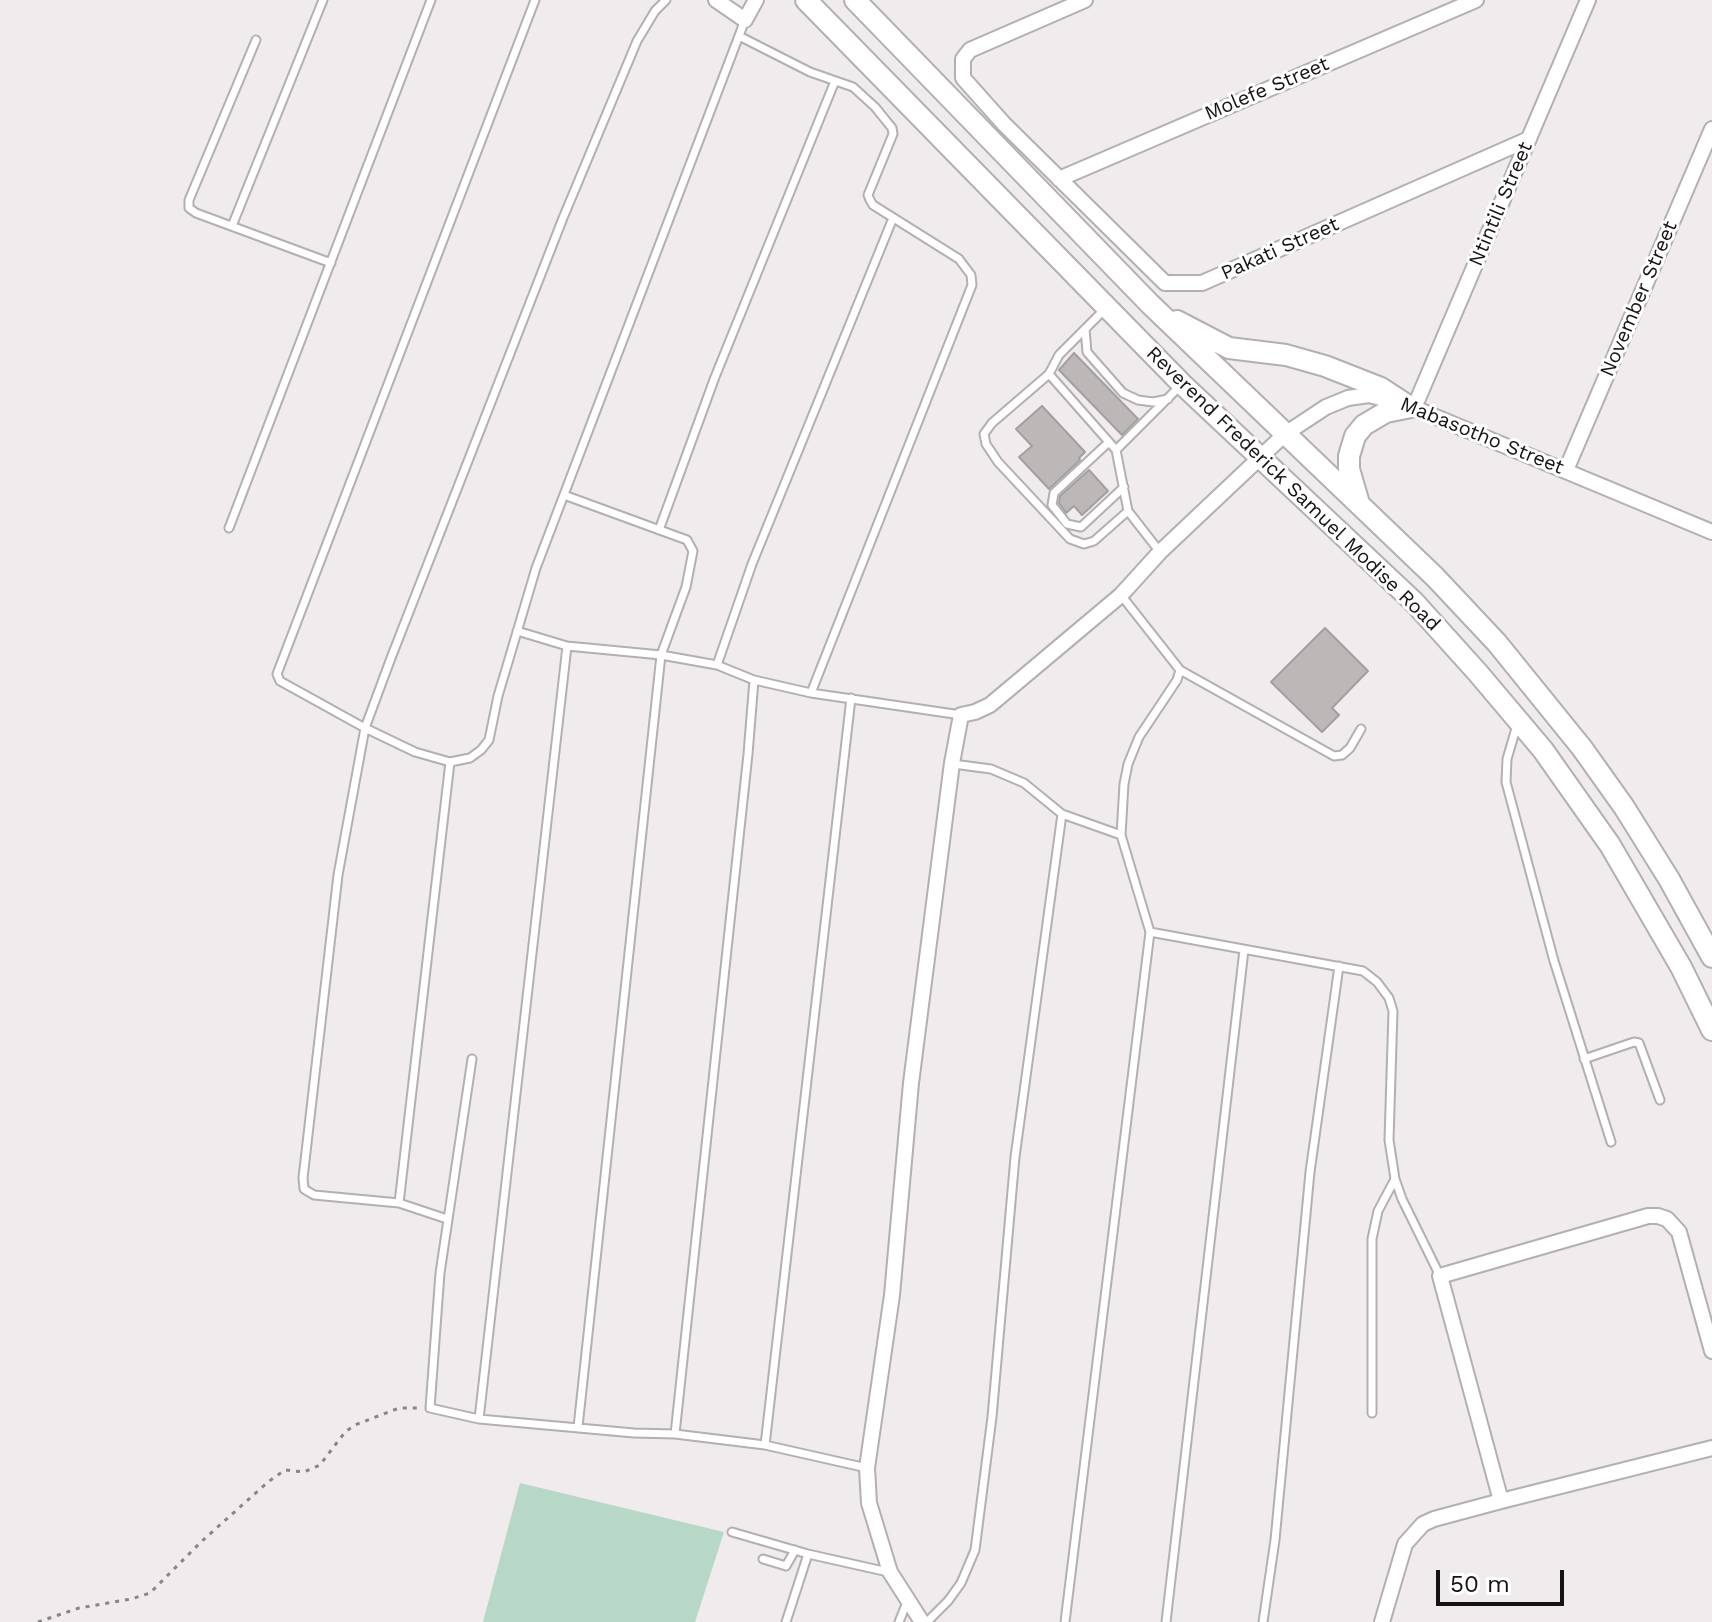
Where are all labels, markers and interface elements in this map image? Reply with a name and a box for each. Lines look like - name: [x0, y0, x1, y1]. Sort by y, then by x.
- street label: Molefe Street: [1201, 52, 1333, 126]
- street label: Ntintili Street: [1464, 138, 1538, 270]
- street label: Pakati Street: [1217, 212, 1343, 286]
- street label: November Street: [1595, 218, 1683, 380]
- street label: Reverend Frederick Samuel Modise Road: [1141, 342, 1445, 636]
- street label: Mabasotho Street: [1397, 392, 1567, 480]
- scale bar: [1440, 1554, 1568, 1604]
- text: 50 m: [1450, 1570, 1510, 1598]

